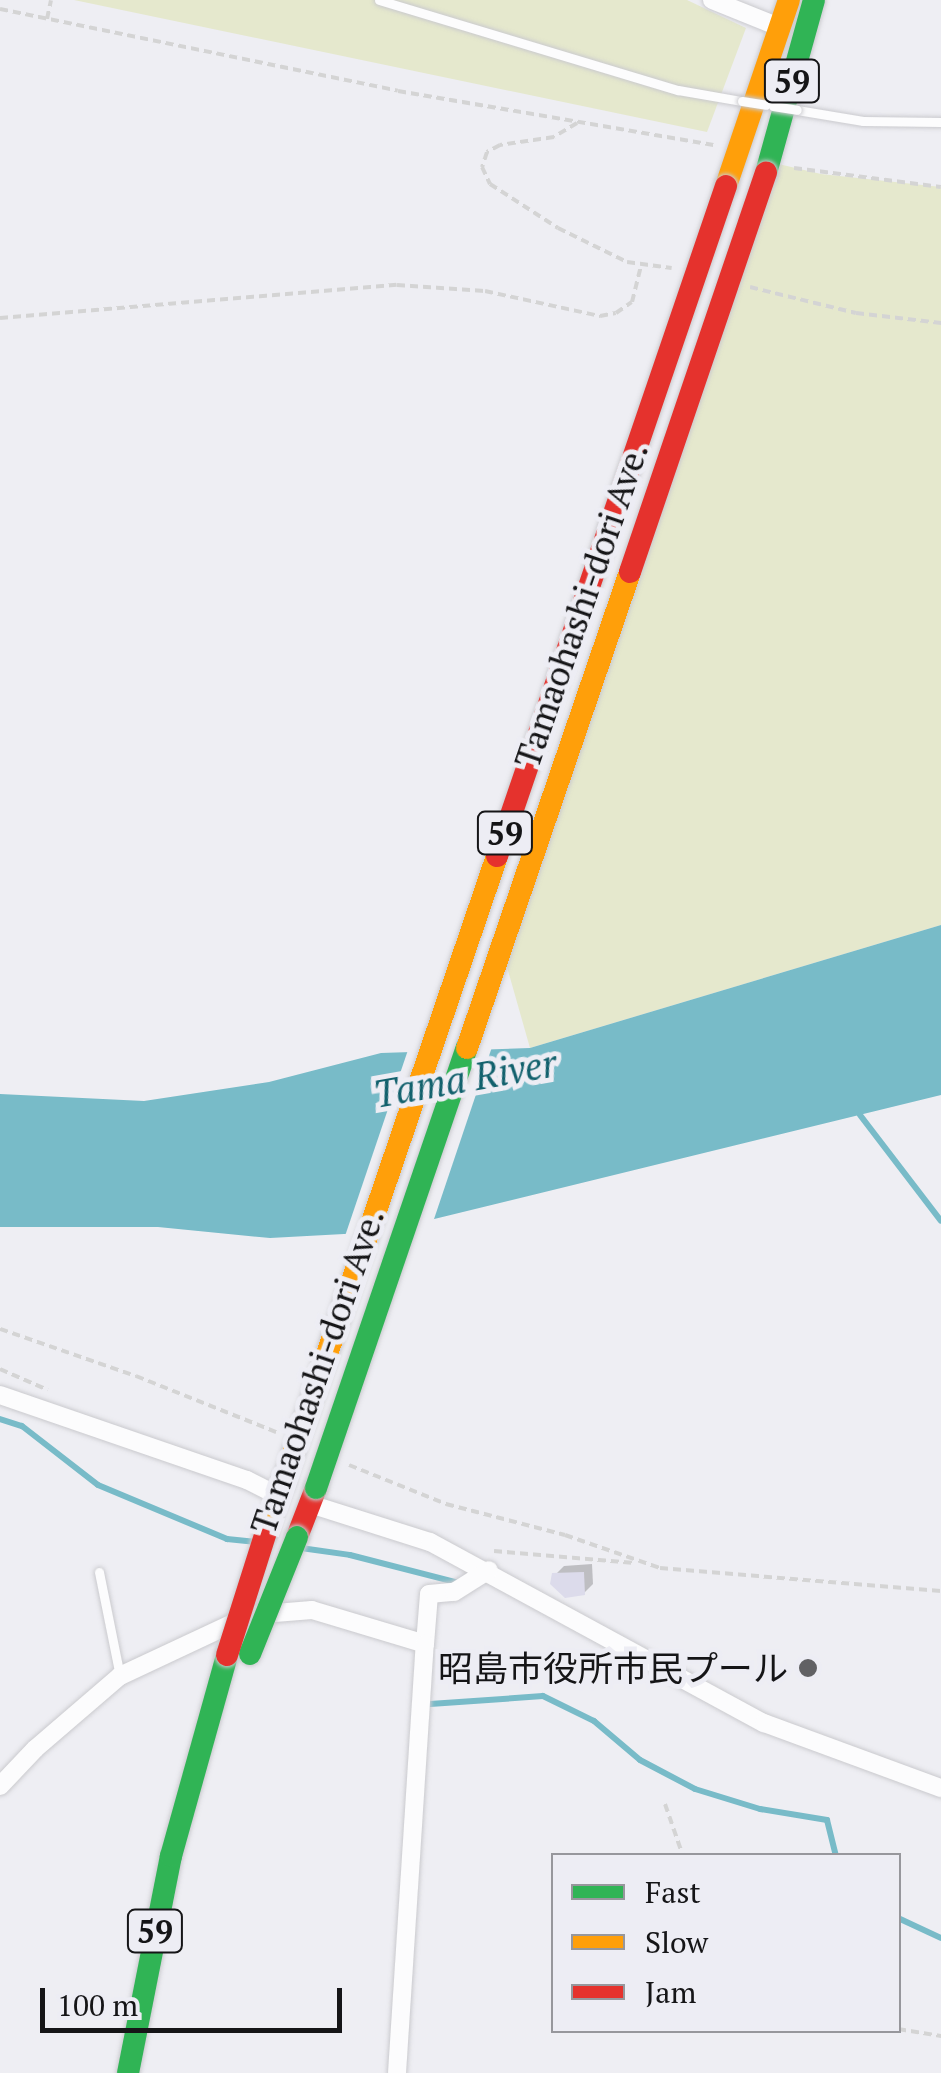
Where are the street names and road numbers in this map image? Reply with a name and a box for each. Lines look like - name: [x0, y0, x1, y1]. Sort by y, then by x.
- road number: 59: [762, 54, 822, 108]
- street label: Tamaohashi-dori Ave.: [505, 436, 657, 774]
- road number: 59: [475, 806, 535, 860]
- street label: Tamaohashi-dori Ave.: [241, 1202, 393, 1540]
- road number: 59: [125, 1904, 185, 1958]

